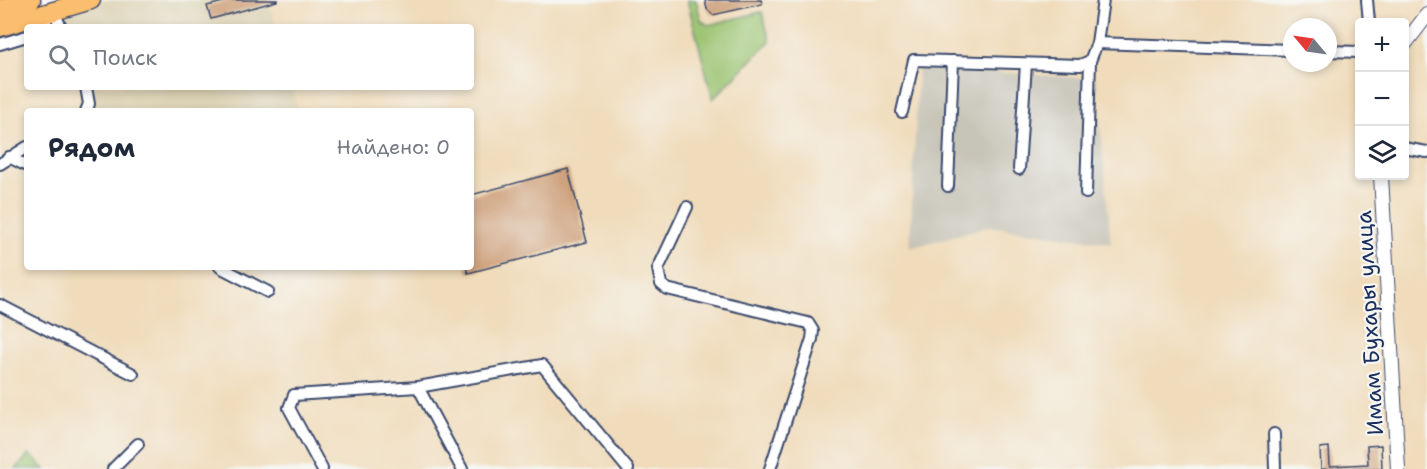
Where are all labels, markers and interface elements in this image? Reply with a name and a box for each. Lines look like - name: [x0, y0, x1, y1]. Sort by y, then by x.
- north arrow: [1283, 18, 1337, 72]
- map controls: [1355, 18, 1409, 180]
- button: +: [1355, 18, 1409, 72]
- search box: [24, 24, 474, 90]
- icon: search: [45, 41, 78, 74]
- text: Поиск: [93, 43, 157, 72]
- button: −: [1355, 72, 1409, 126]
- button: layers: [1355, 126, 1409, 180]
- text: Рядом: [48, 130, 135, 165]
- text: Найдено: 0: [337, 134, 450, 160]
- street label: Имам Бухары улица: [1349, 209, 1390, 436]

